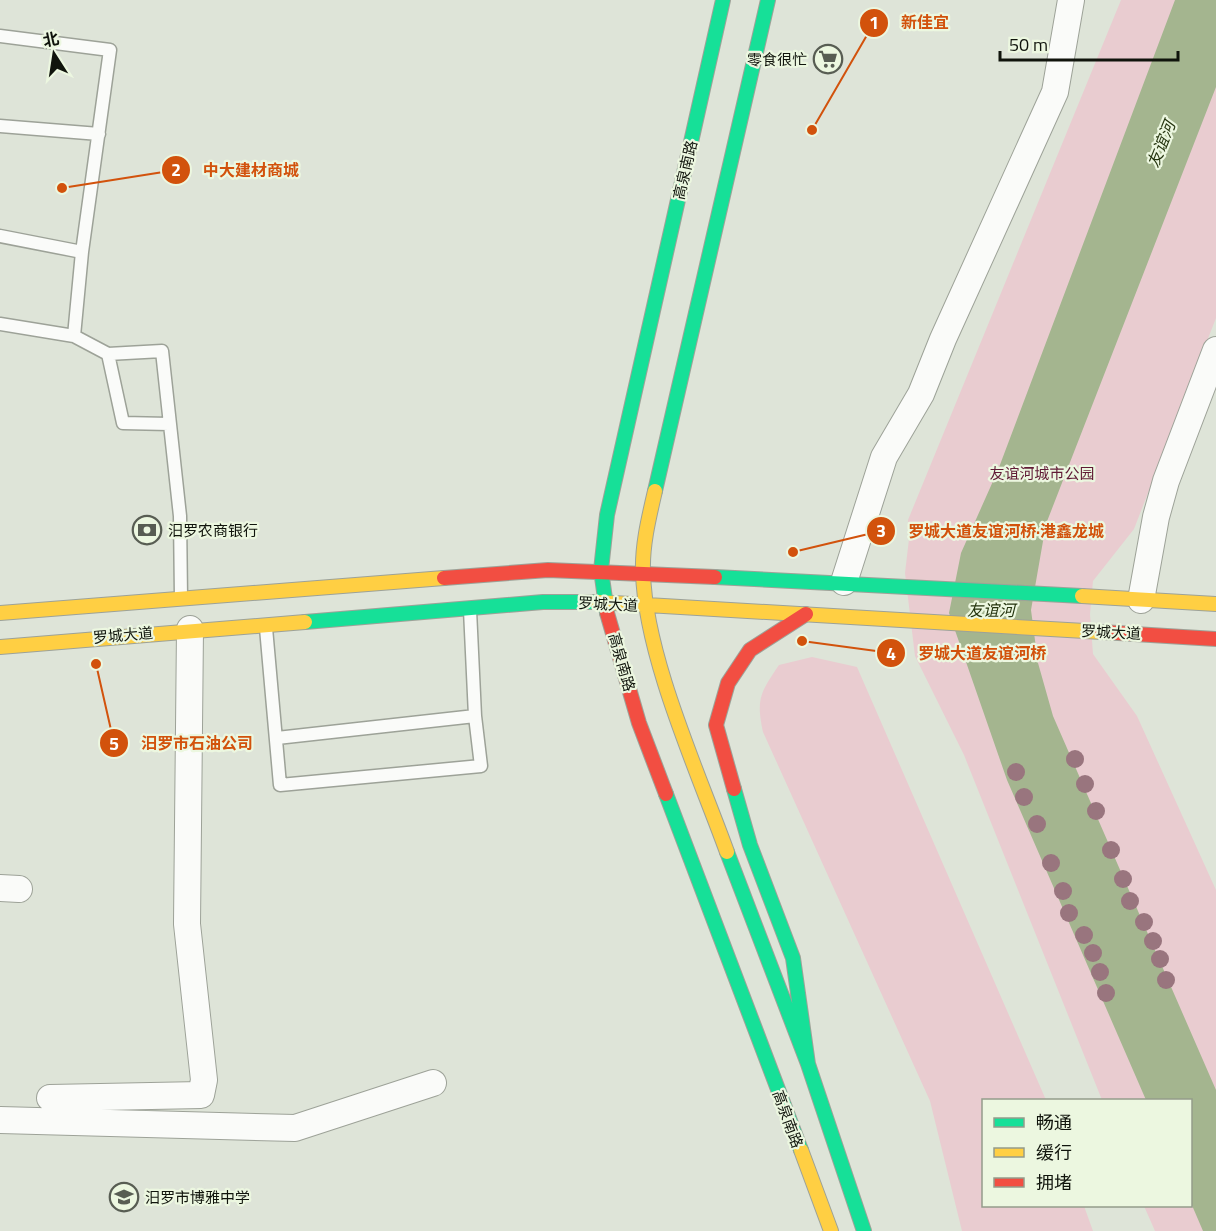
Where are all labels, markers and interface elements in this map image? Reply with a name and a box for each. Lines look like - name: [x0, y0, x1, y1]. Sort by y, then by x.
- callout: 新佳宜: [859, 6, 961, 40]
- text: 1: [869, 9, 879, 36]
- text: 新佳宜: [901, 10, 949, 34]
- north arrow: [24, 24, 84, 84]
- scale bar: [1000, 24, 1178, 62]
- text: 北: [41, 26, 61, 53]
- text: 50 m: [1009, 31, 1048, 58]
- supermarket icon: 零食很忙: [812, 43, 844, 75]
- place label: 零食很忙: [747, 48, 807, 71]
- water label: 友谊河: [1141, 114, 1182, 171]
- street label: 高泉南路: [667, 138, 703, 202]
- callout: 中大建材商城: [161, 153, 311, 187]
- text: 2: [171, 156, 181, 183]
- text: 中大建材商城: [203, 158, 299, 182]
- park label: 友谊河城市公园: [989, 462, 1095, 485]
- bank icon: 汨罗农商银行: [131, 514, 163, 546]
- callout: 罗城大道友谊河桥·港鑫龙城: [866, 514, 1116, 548]
- text: 3: [876, 517, 886, 544]
- place label: 汨罗农商银行: [168, 519, 258, 542]
- text: 罗城大道友谊河桥·港鑫龙城: [908, 519, 1104, 543]
- street label: 罗城大道: [577, 591, 639, 617]
- water label: 友谊河: [967, 598, 1018, 622]
- street label: 罗城大道: [1080, 619, 1142, 645]
- street label: 罗城大道: [92, 621, 154, 649]
- street label: 高泉南路: [603, 630, 641, 694]
- callout: 罗城大道友谊河桥: [876, 636, 1058, 670]
- text: 4: [886, 640, 896, 667]
- text: 罗城大道友谊河桥: [918, 641, 1047, 665]
- callout: 汨罗市石油公司: [99, 726, 265, 760]
- text: 5: [109, 730, 119, 757]
- text: 汨罗市石油公司: [141, 731, 253, 755]
- street label: 高泉南路: [767, 1087, 809, 1151]
- legend: [982, 1099, 1192, 1207]
- text: 畅通: [1036, 1109, 1072, 1136]
- text: 缓行: [1036, 1139, 1072, 1166]
- text: 拥堵: [1036, 1169, 1072, 1196]
- school or university icon: 汨罗市博雅中学: [108, 1181, 140, 1213]
- place label: 汨罗市博雅中学: [145, 1186, 250, 1209]

